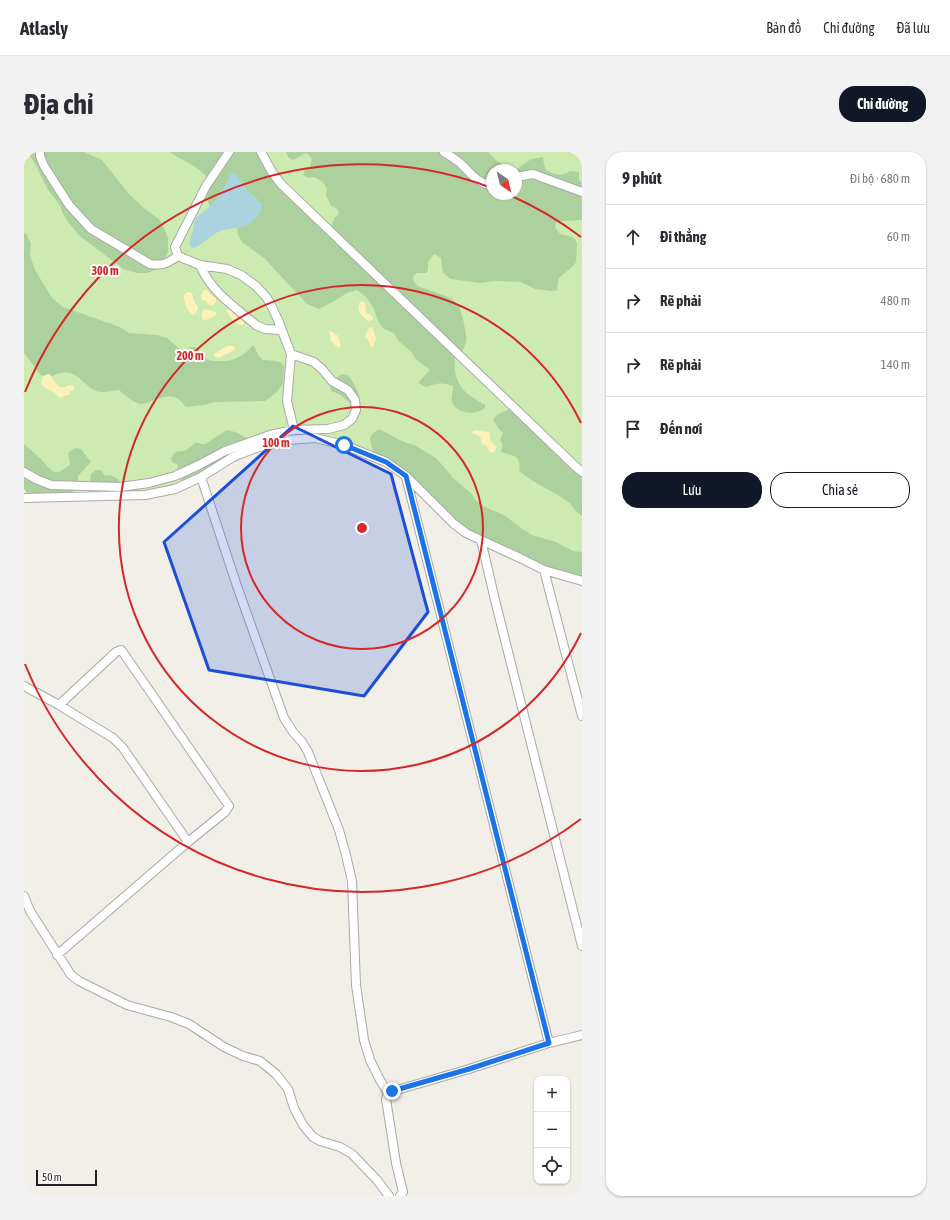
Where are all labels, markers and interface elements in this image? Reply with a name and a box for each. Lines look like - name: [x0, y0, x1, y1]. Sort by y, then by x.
- text: Atlasly: [20, 17, 68, 39]
- text: Bản đồ: [766, 20, 801, 36]
- text: Chỉ đường: [823, 20, 874, 36]
- text: Đã lưu: [896, 20, 930, 36]
- button: Chỉ đường: [839, 86, 926, 122]
- text: Địa chỉ: [24, 88, 93, 120]
- north arrow: [486, 164, 522, 200]
- text: 9 phút: [622, 168, 662, 188]
- text: Đi bộ · 680 m: [850, 171, 910, 186]
- icon: ahead: [622, 226, 644, 248]
- text: Đi thẳng: [660, 228, 706, 245]
- text: 60 m: [887, 229, 910, 244]
- text: 300 m: [91, 264, 119, 278]
- icon: right: [622, 290, 644, 312]
- text: Rẽ phải: [660, 292, 701, 309]
- text: 480 m: [881, 293, 910, 308]
- text: 200 m: [176, 349, 204, 363]
- icon: right: [622, 354, 644, 376]
- text: Rẽ phải: [660, 356, 701, 373]
- text: 140 m: [881, 357, 910, 372]
- icon: arrive: [622, 418, 644, 440]
- text: Đến nơi: [660, 420, 702, 437]
- text: 100 m: [262, 436, 290, 450]
- route start: [335, 436, 353, 454]
- button: Lưu: [622, 472, 762, 508]
- button: Chia sẻ: [770, 472, 910, 508]
- centre of rings: [355, 521, 369, 535]
- map controls: [534, 1076, 570, 1184]
- button: +: [534, 1076, 570, 1112]
- route end: [383, 1082, 401, 1100]
- button: −: [534, 1112, 570, 1148]
- button: locate: [534, 1148, 570, 1184]
- scale bar: [36, 1168, 97, 1187]
- text: 50 m: [42, 1171, 62, 1183]

